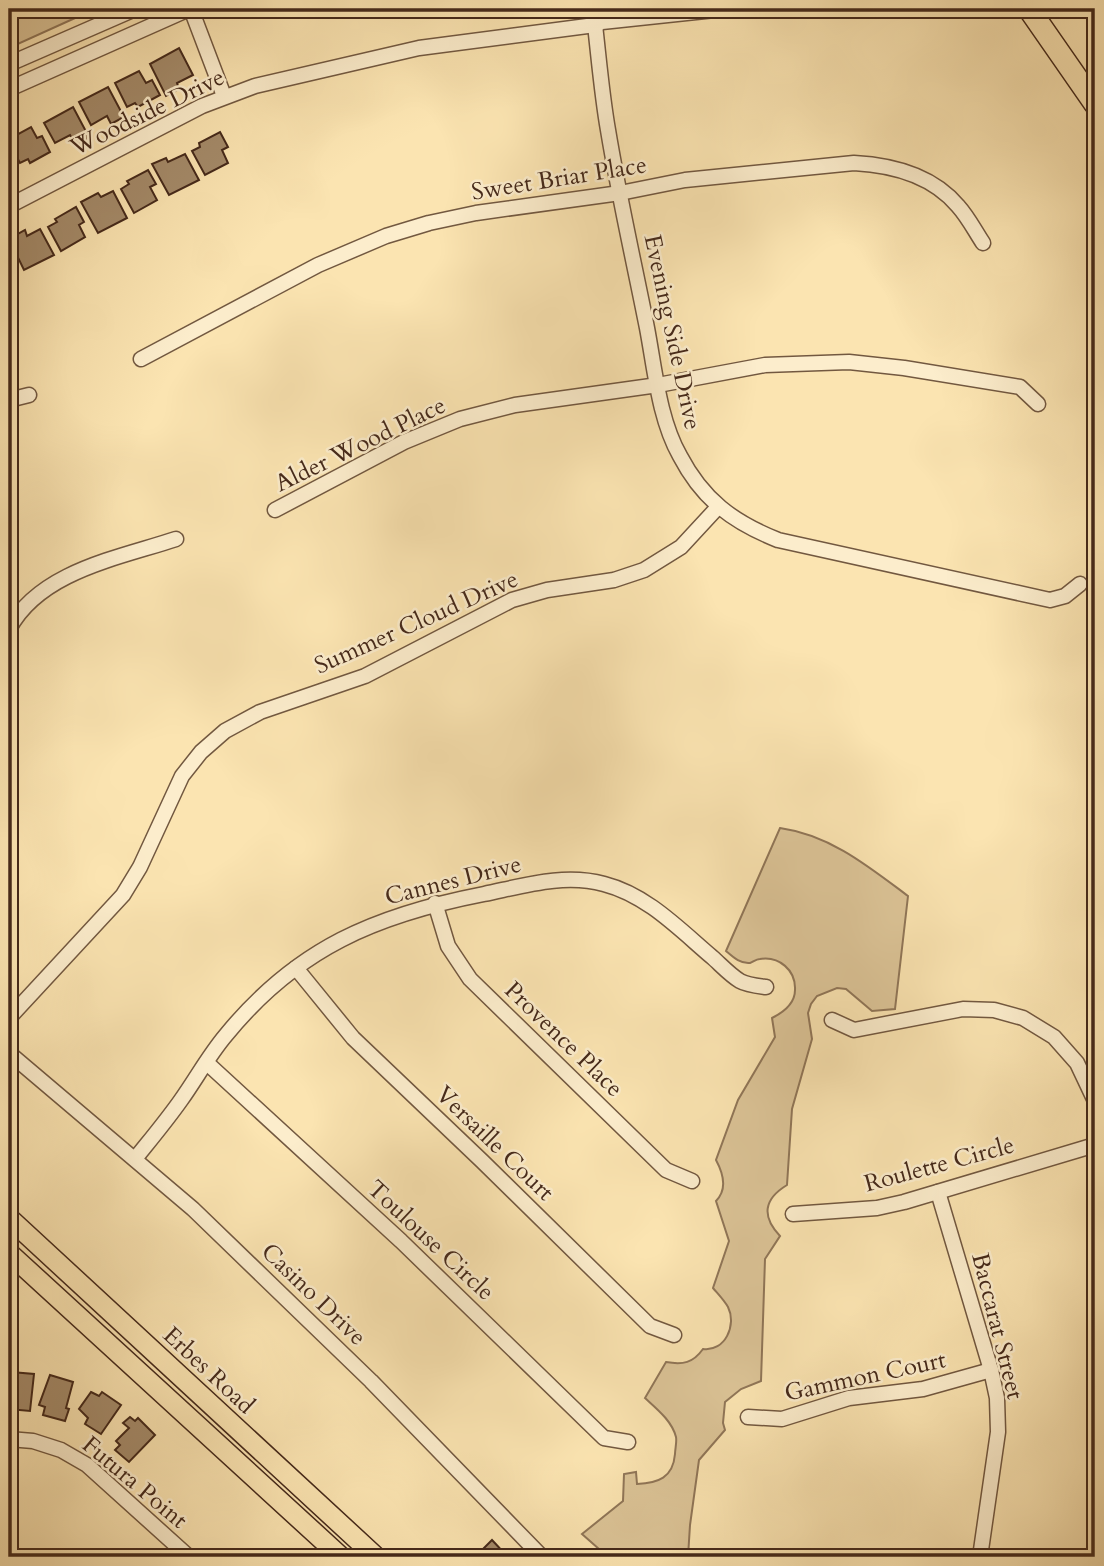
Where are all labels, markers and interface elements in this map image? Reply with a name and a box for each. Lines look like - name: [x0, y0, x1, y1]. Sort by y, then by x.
- street label: Woodside Drive: [64, 61, 230, 165]
- street label: Sweet Briar Place: [469, 148, 649, 209]
- street label: Evening Side Drive: [636, 231, 709, 433]
- street label: Alder Wood Place: [269, 389, 451, 500]
- street label: Summer Cloud Drive: [309, 563, 523, 682]
- street label: Cannes Drive: [381, 848, 525, 913]
- street label: Provence Place: [497, 974, 630, 1105]
- street label: Versaille Court: [428, 1078, 561, 1209]
- street label: Roulette Circle: [860, 1129, 1018, 1200]
- street label: Toulouse Circle: [360, 1173, 502, 1308]
- street label: Casino Drive: [254, 1236, 374, 1353]
- street label: Baccarat Street: [963, 1249, 1032, 1403]
- street label: Erbes Road: [156, 1319, 262, 1422]
- street label: Gammon Court: [782, 1343, 949, 1410]
- street label: Futura Point: [75, 1429, 195, 1537]

